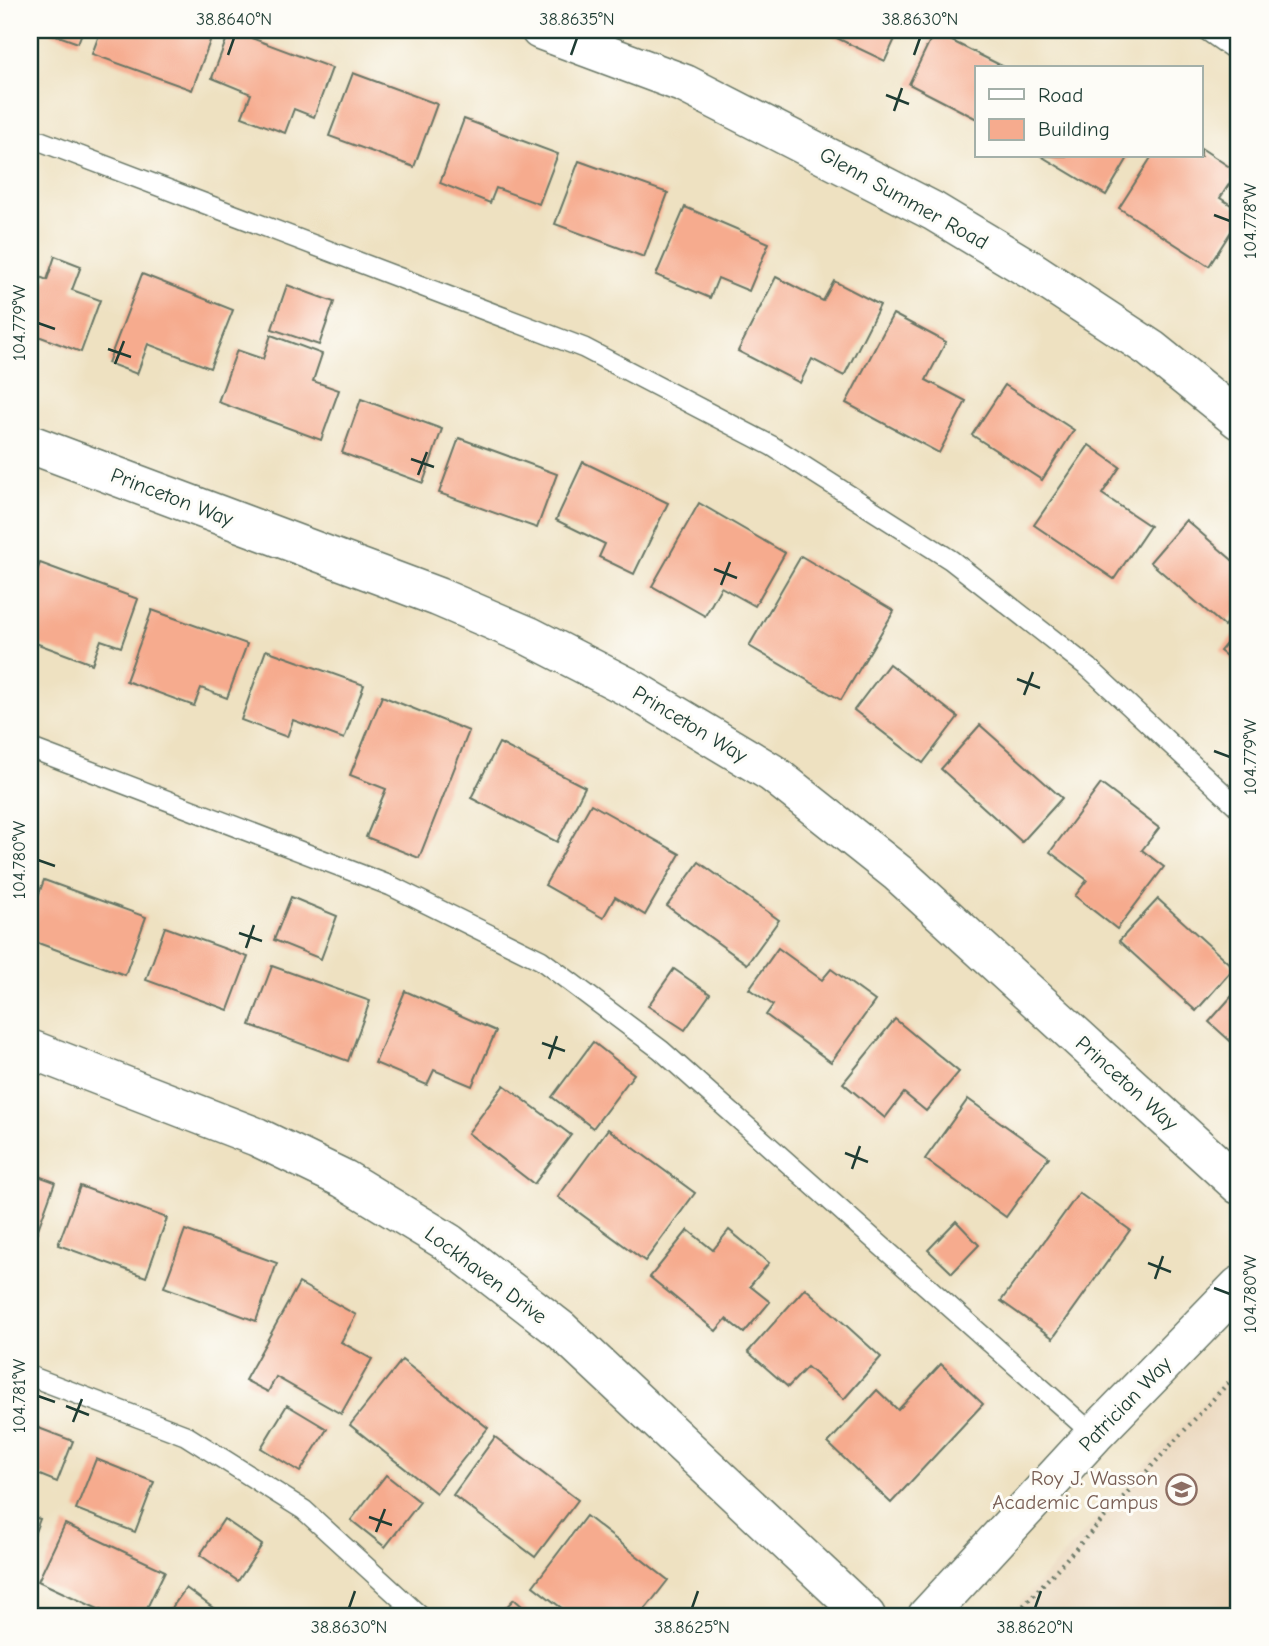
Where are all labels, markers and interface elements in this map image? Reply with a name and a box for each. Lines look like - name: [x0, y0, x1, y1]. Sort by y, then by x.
- text: 38.8640°N: [196, 9, 272, 30]
- text: 38.8635°N: [539, 9, 615, 30]
- text: 38.8630°N: [882, 9, 958, 30]
- legend: [975, 66, 1202, 158]
- text: Road: [1038, 83, 1083, 107]
- text: Building: [1038, 117, 1110, 141]
- street label: Glenn Summer Road: [816, 142, 992, 254]
- text: 104.778°W: [1240, 183, 1261, 259]
- text: 104.779°W: [9, 285, 30, 361]
- street label: Princeton Way: [107, 463, 237, 532]
- street label: Princeton Way: [628, 680, 752, 768]
- text: 104.779°W: [1240, 719, 1261, 795]
- text: 104.780°W: [9, 820, 30, 899]
- street label: Princeton Way: [1071, 1031, 1184, 1136]
- street label: Lockhaven Drive: [420, 1221, 552, 1329]
- text: 104.780°W: [1240, 1254, 1261, 1333]
- street label: Patrician Way: [1074, 1351, 1176, 1456]
- text: 104.781°W: [9, 1358, 30, 1433]
- place label: Roy J. Wasson Academic Campus: [992, 1466, 1158, 1514]
- school or university icon: Roy J. Wasson Academic Campus: [1164, 1473, 1198, 1507]
- text: 38.8630°N: [311, 1617, 387, 1638]
- text: 38.8625°N: [654, 1617, 730, 1638]
- text: 38.8620°N: [997, 1617, 1073, 1638]

